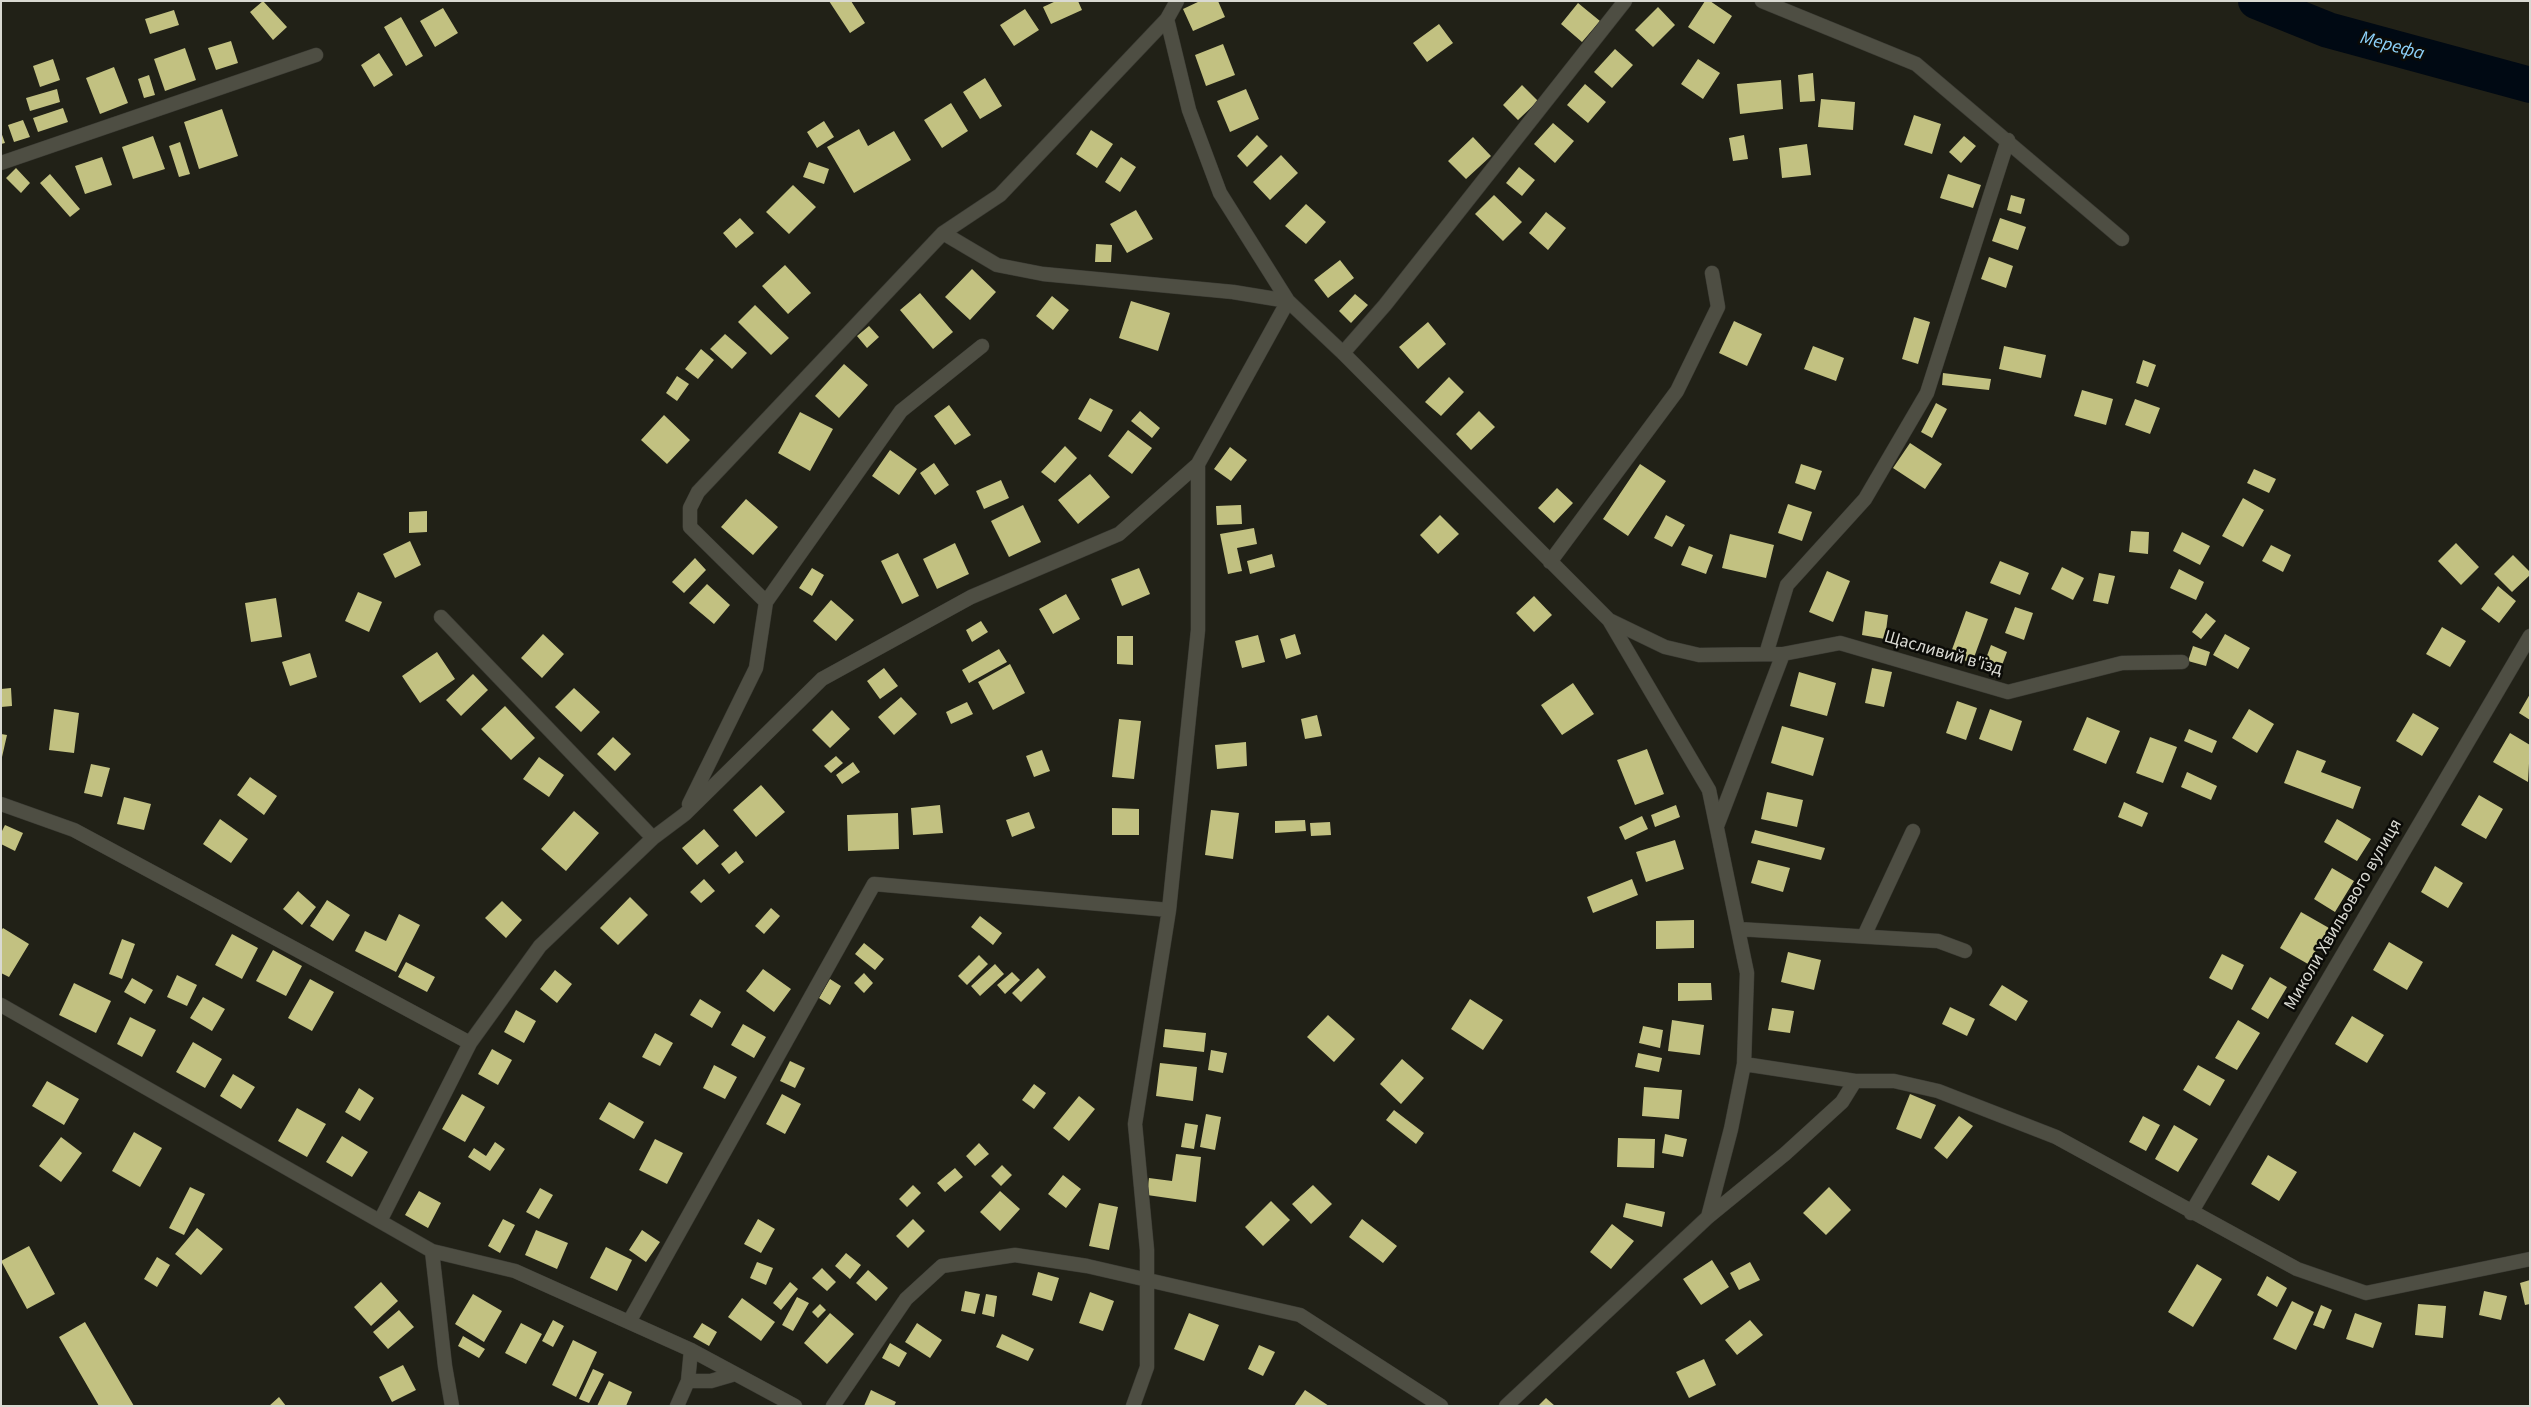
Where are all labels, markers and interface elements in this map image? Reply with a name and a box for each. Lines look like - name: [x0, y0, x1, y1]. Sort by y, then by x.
- water label: Мерефа: [2357, 28, 2427, 66]
- street label: Щасливий в'їзд: [1881, 627, 2005, 681]
- street label: Миколи Хвильового вулиця: [2280, 816, 2408, 1014]

